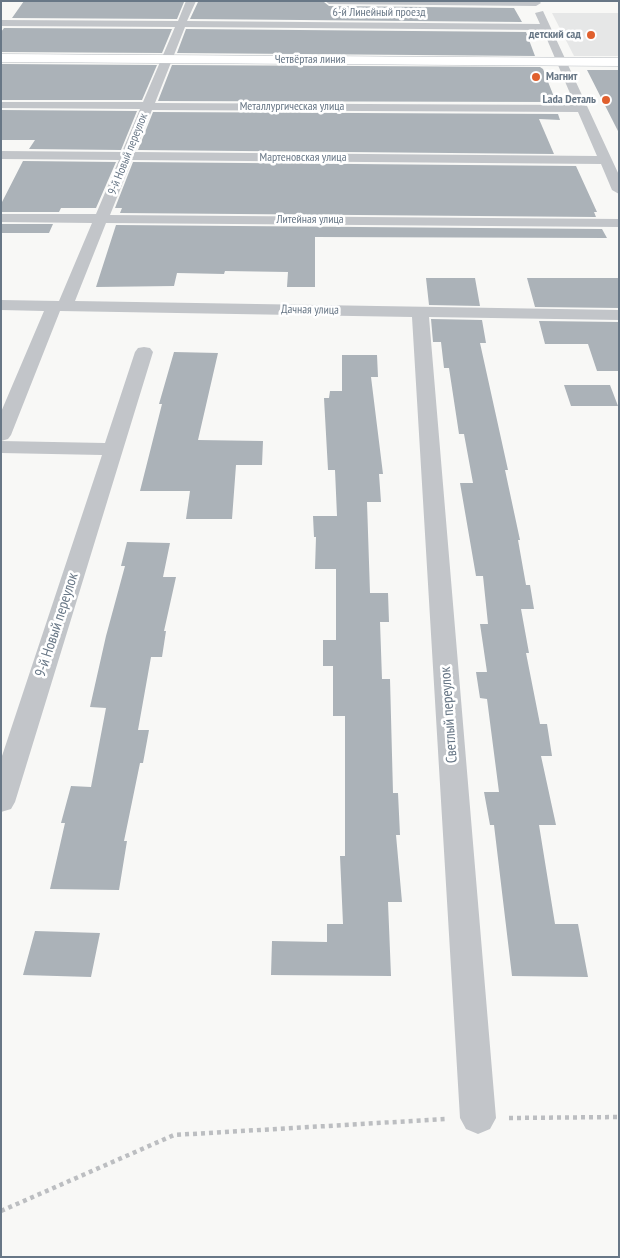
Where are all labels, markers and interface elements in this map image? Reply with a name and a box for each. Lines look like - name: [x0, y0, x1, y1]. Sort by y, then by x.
- street label: 6-й Линейный проезд: [333, 6, 425, 20]
- place label: детский сад: [529, 28, 581, 42]
- marker: детский сад: [585, 29, 597, 41]
- street label: Четвёртая линия: [275, 53, 345, 67]
- place label: Магнит: [546, 70, 577, 84]
- marker: Магнит: [530, 71, 542, 83]
- place label: Lada Dеталь: [542, 93, 596, 107]
- marker: Lada Dеталь: [600, 94, 612, 106]
- street label: Металлургическая улица: [240, 100, 344, 114]
- street label: 9-й Новый переулок: [105, 111, 151, 197]
- street label: Мартеновская улица: [260, 151, 346, 165]
- street label: Литейная улица: [276, 213, 344, 227]
- street label: Дачная улица: [281, 302, 339, 318]
- street label: 9-й Новый переулок: [32, 571, 82, 679]
- street label: Светлый переулок: [437, 666, 461, 764]

